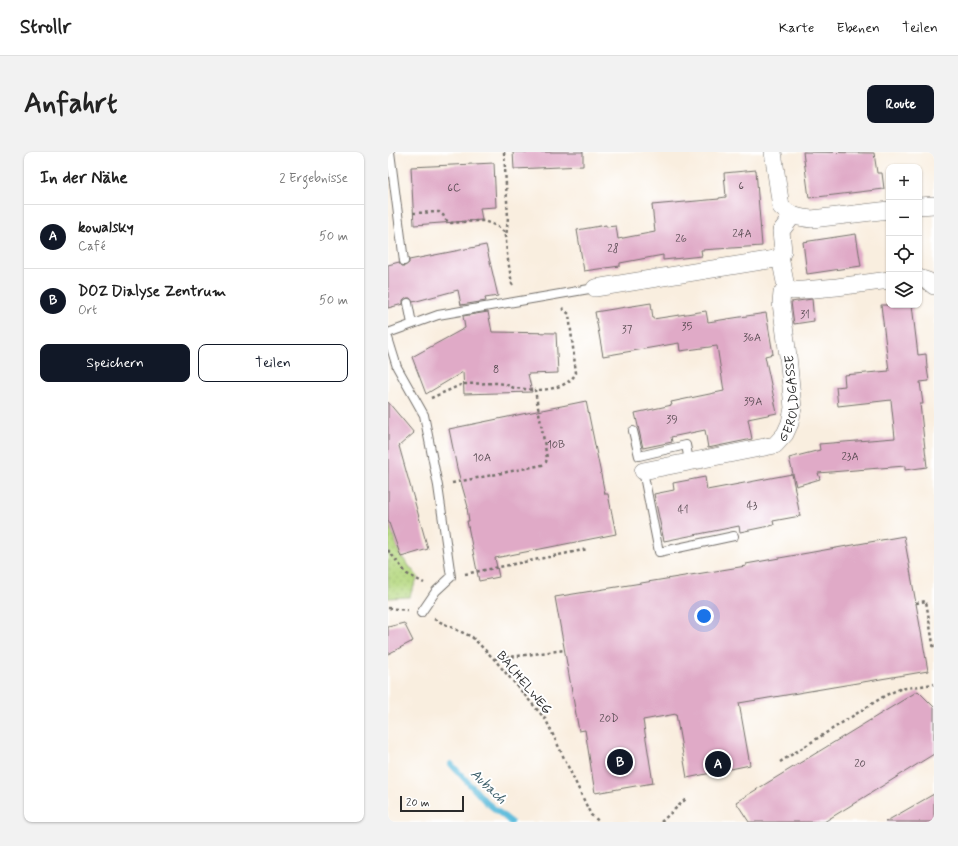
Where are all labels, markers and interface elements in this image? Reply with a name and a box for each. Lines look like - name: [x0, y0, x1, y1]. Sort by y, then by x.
- text: Strollr: [20, 15, 71, 40]
- text: Karte: [779, 19, 814, 37]
- text: Ebenen: [836, 19, 880, 37]
- text: Teilen: [902, 19, 938, 37]
- button: Route: [867, 85, 934, 123]
- text: Anfahrt: [24, 86, 117, 123]
- map controls: [886, 164, 922, 308]
- button: +: [886, 164, 922, 200]
- text: In der Nähe: [40, 167, 128, 189]
- text: 2 Ergebnisse: [279, 170, 348, 187]
- house number: 6: [738, 179, 744, 193]
- house number: 6C: [447, 181, 461, 195]
- button: −: [886, 200, 922, 236]
- text: kowalsky: [78, 218, 134, 238]
- house number: 24A: [732, 227, 752, 241]
- text: A: [49, 228, 57, 245]
- text: 50 m: [319, 228, 348, 245]
- house number: 26: [675, 232, 687, 246]
- button: locate: [886, 236, 922, 272]
- text: Café: [78, 238, 105, 255]
- house number: 28: [607, 242, 619, 256]
- button: layers: [886, 272, 922, 308]
- text: DOZ Dialyse Zentrum: [78, 282, 226, 302]
- text: B: [49, 292, 57, 309]
- text: 50 m: [319, 292, 348, 309]
- text: Ort: [78, 302, 97, 319]
- house number: 31: [800, 308, 810, 322]
- house number: 35: [682, 320, 693, 334]
- house number: 37: [622, 323, 633, 337]
- house number: 36A: [743, 331, 761, 345]
- button: Speichern: [40, 344, 190, 382]
- button: Teilen: [198, 344, 348, 382]
- street label: GEROLDGASSE: [775, 354, 803, 446]
- house number: 8: [493, 363, 499, 377]
- house number: 39A: [744, 395, 762, 409]
- house number: 39: [666, 413, 678, 427]
- house number: 10B: [547, 438, 565, 452]
- house number: 23A: [841, 450, 859, 464]
- house number: 10A: [473, 451, 491, 465]
- house number: 43: [746, 499, 758, 513]
- house number: 41: [677, 503, 689, 517]
- your location: [694, 606, 714, 626]
- street label: BACHELWEG: [492, 648, 555, 718]
- house number: 20D: [599, 712, 619, 726]
- pin: B: [607, 747, 633, 777]
- pin: A: [705, 749, 731, 779]
- house number: 20: [854, 757, 866, 771]
- water label: Aubach: [466, 765, 510, 808]
- scale bar: [400, 794, 464, 813]
- text: 20 m: [406, 796, 429, 810]

